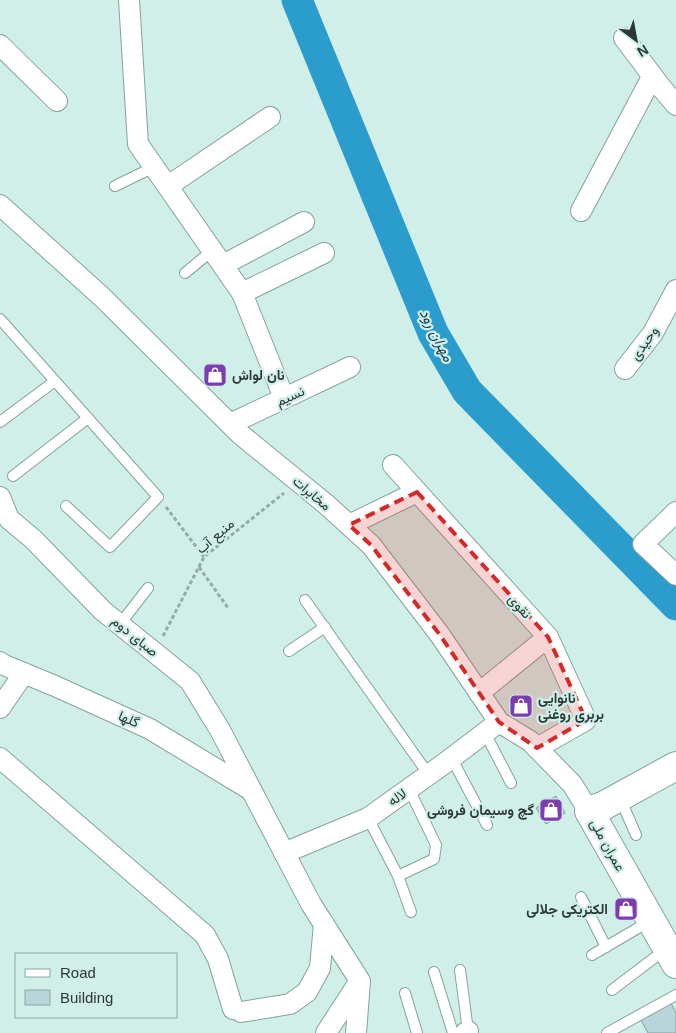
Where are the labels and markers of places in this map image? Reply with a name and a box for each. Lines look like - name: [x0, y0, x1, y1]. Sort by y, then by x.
- shop icon: نان لواش: [202, 362, 228, 388]
- place label: نان لواش: [232, 367, 285, 384]
- place label: نانوایی بربری روغنی: [538, 690, 604, 723]
- shop icon: نانوایی بربری روغنی: [508, 693, 534, 719]
- shop icon: گچ وسیمان فروشی: [538, 797, 564, 823]
- place label: گچ وسیمان فروشی: [427, 802, 534, 820]
- shop icon: الکتریکی جلالی: [613, 896, 639, 922]
- place label: الکتریکی جلالی: [526, 901, 608, 918]

